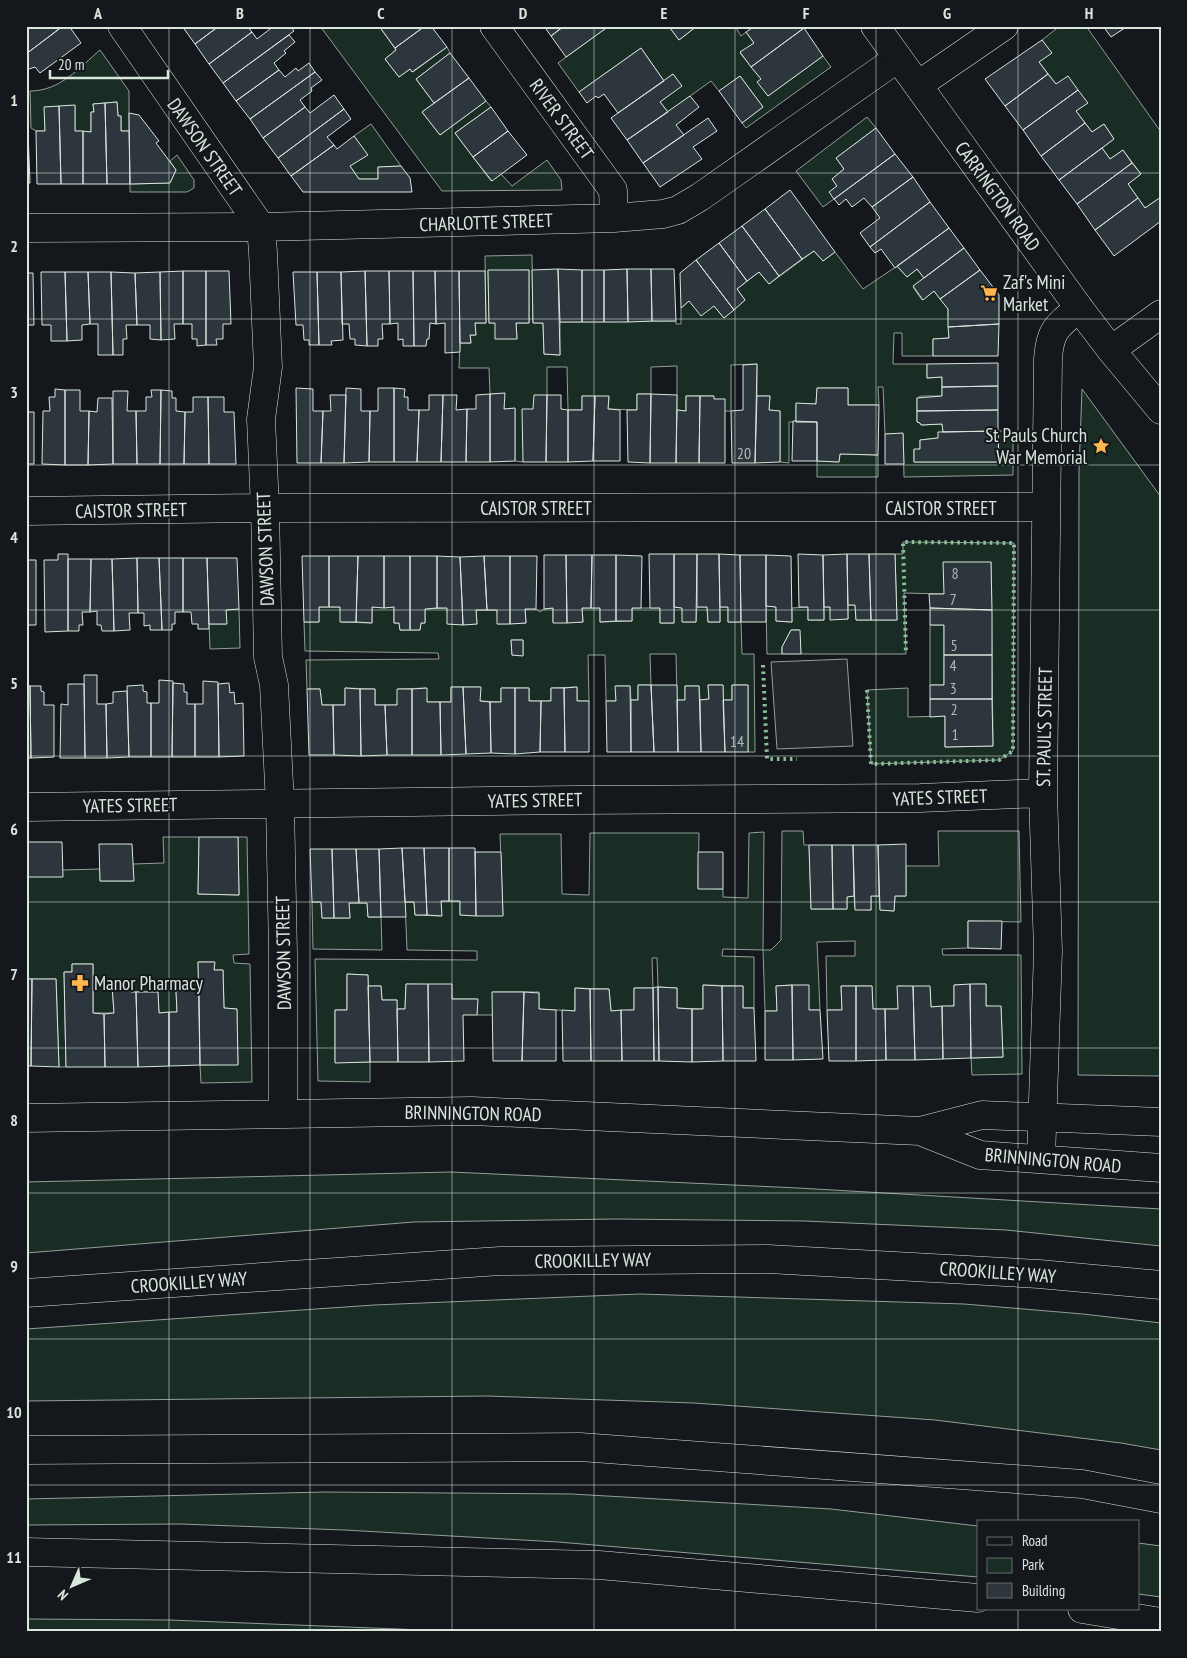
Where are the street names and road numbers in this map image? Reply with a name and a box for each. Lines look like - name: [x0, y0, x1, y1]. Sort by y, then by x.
- street label: RIVER STREET: [525, 74, 600, 165]
- street label: DAWSON STREET: [162, 93, 248, 201]
- street label: CARRINGTON ROAD: [950, 137, 1046, 255]
- street label: CHARLOTTE STREET: [419, 208, 554, 236]
- street label: DAWSON STREET: [251, 491, 279, 606]
- street label: CAISTOR STREET: [480, 496, 592, 520]
- street label: CAISTOR STREET: [885, 496, 997, 520]
- street label: CAISTOR STREET: [75, 497, 188, 523]
- street label: ST. PAUL'S STREET: [1031, 666, 1057, 787]
- street label: YATES STREET: [892, 783, 988, 811]
- street label: YATES STREET: [487, 787, 583, 813]
- street label: YATES STREET: [82, 792, 178, 818]
- street label: DAWSON STREET: [270, 895, 296, 1010]
- street label: BRINNINGTON ROAD: [404, 1100, 542, 1126]
- street label: BRINNINGTON ROAD: [984, 1142, 1122, 1178]
- street label: CROOKILLEY WAY: [534, 1247, 652, 1273]
- street label: CROOKILLEY WAY: [939, 1256, 1057, 1288]
- street label: CROOKILLEY WAY: [130, 1266, 248, 1298]

